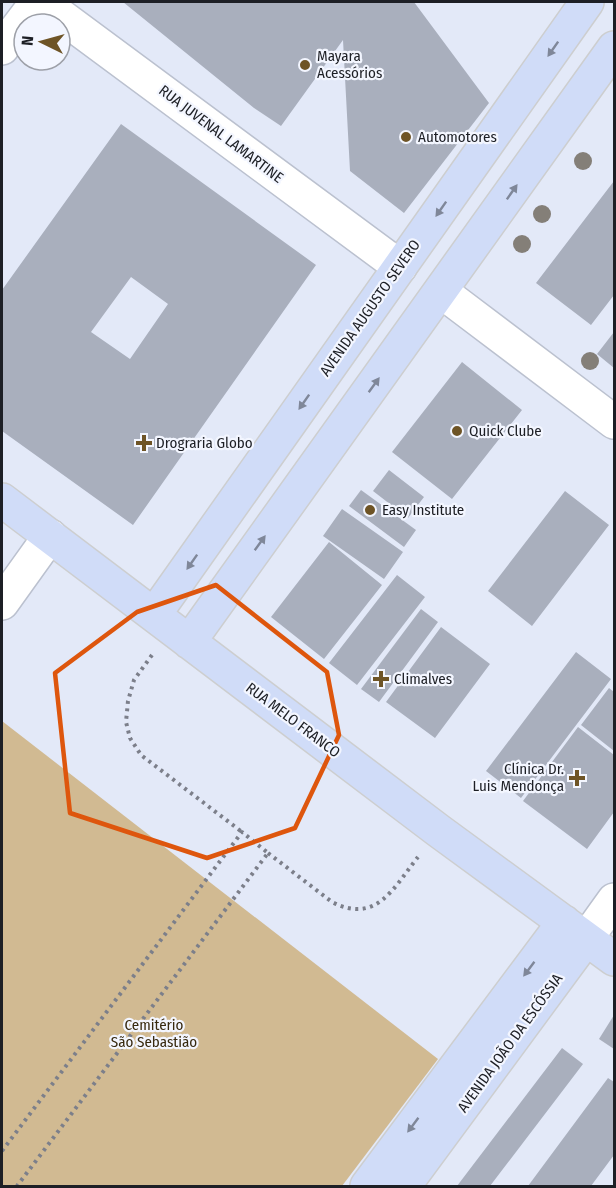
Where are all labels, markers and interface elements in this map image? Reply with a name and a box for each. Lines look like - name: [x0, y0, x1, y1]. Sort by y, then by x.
- north arrow: [12, 12, 72, 72]
- text: N: [18, 35, 37, 46]
- one-way arrow: [547, 41, 559, 57]
- place label: Mayara Acessórios: [317, 47, 382, 82]
- marker: Mayara Acessórios: [298, 58, 312, 72]
- street label: RUA JUVENAL LAMARTINE: [155, 81, 287, 187]
- place label: Automotores: [418, 128, 497, 146]
- marker: Automotores: [399, 130, 413, 144]
- one-way arrow: [506, 185, 518, 201]
- one-way arrow: [435, 200, 447, 216]
- street label: AVENIDA AUGUSTO SEVERO: [316, 236, 424, 380]
- one-way arrow: [368, 378, 380, 394]
- one-way arrow: [298, 394, 310, 410]
- place label: Quick Clube: [469, 422, 542, 440]
- marker: Quick Clube: [450, 424, 464, 438]
- place label: Drograria Globo: [156, 434, 253, 452]
- marker: Drograria Globo: [137, 436, 151, 450]
- place label: Easy Institute: [382, 501, 464, 519]
- marker: Easy Institute: [363, 503, 377, 517]
- one-way arrow: [254, 536, 266, 552]
- one-way arrow: [187, 554, 198, 570]
- marker: Climalves: [372, 670, 390, 688]
- place label: Climalves: [394, 670, 452, 688]
- street label: RUA MELO FRANCO: [242, 679, 344, 761]
- place label: Clínica Dr. Luis Mendonça: [473, 760, 564, 795]
- marker: Clínica Dr. Luis Mendonça: [568, 769, 586, 787]
- one-way arrow: [523, 960, 535, 976]
- street label: AVENIDA JOÃO DA ESCÓSSIA: [454, 970, 566, 1116]
- park label: Cemitério São Sebastião: [111, 1016, 197, 1051]
- one-way arrow: [407, 1118, 419, 1133]

